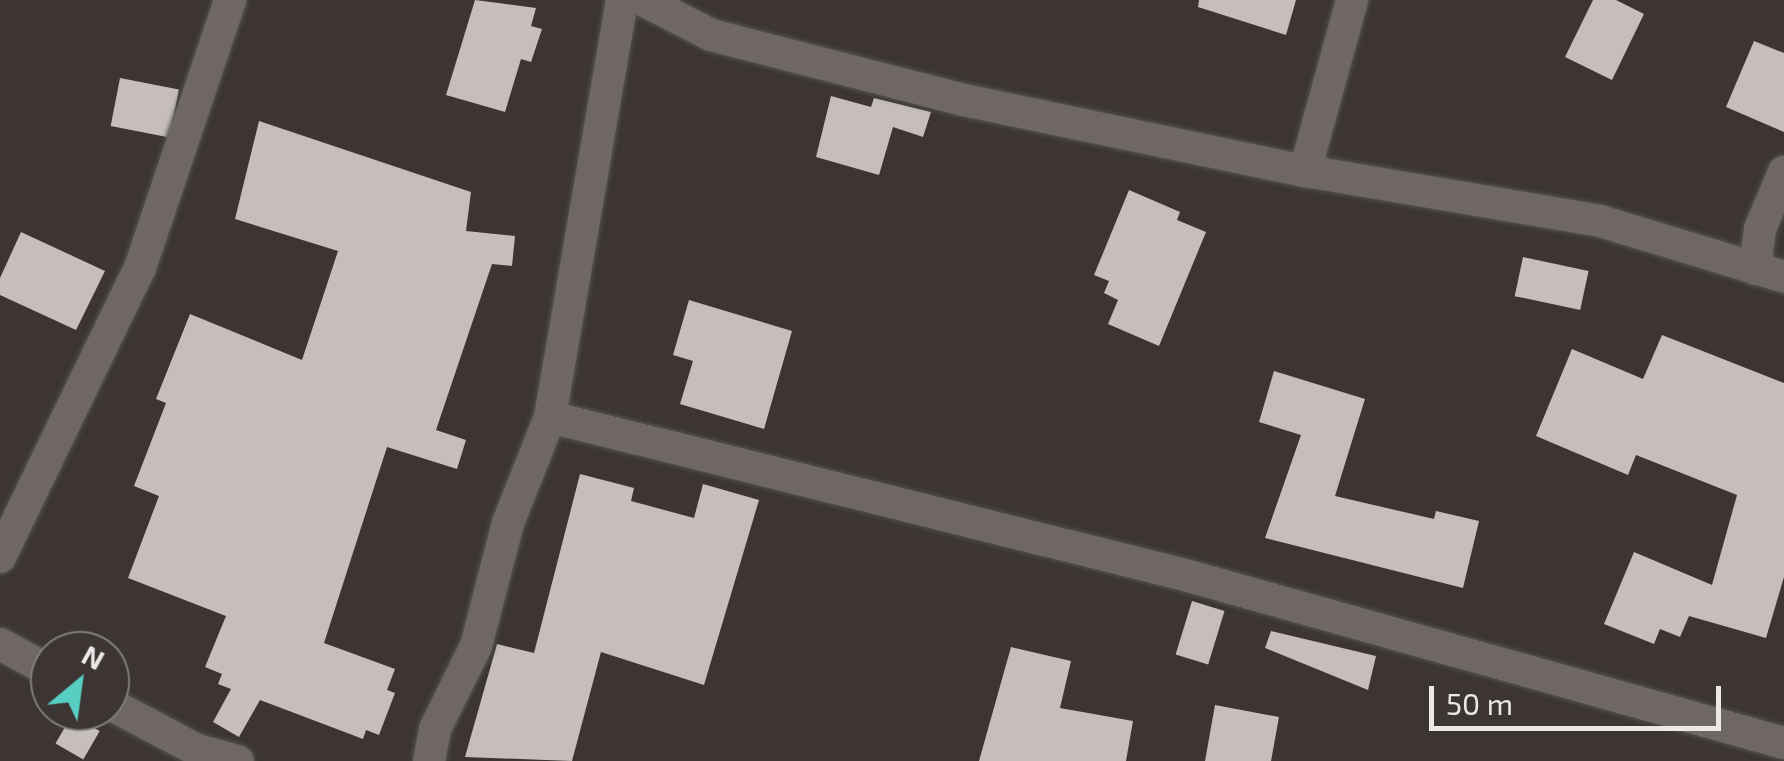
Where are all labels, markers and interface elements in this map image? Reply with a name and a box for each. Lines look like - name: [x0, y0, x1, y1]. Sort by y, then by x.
- north arrow: [30, 631, 130, 731]
- text: N: [76, 637, 111, 676]
- scale bar: [1434, 666, 1726, 728]
- text: 50 m: [1446, 685, 1513, 721]

